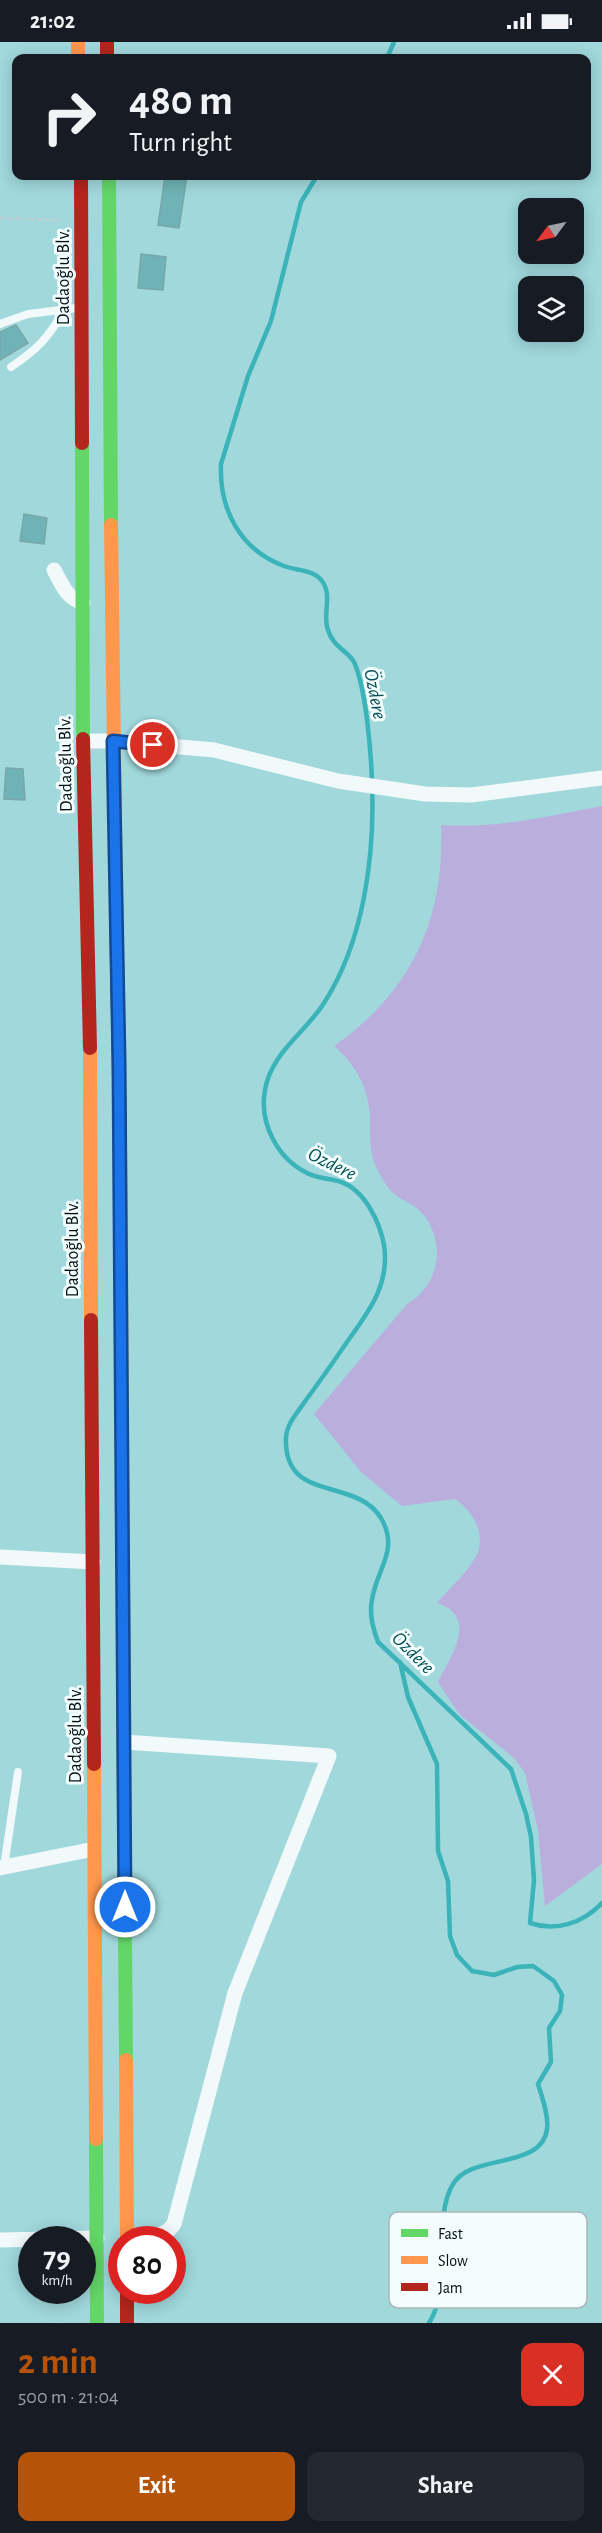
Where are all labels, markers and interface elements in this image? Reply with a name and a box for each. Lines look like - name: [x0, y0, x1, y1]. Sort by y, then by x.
- text: 21:02: [30, 10, 75, 32]
- icon: right: [30, 78, 108, 156]
- text: 480 m: [129, 80, 233, 122]
- text: Turn right: [129, 129, 232, 156]
- north arrow: [518, 198, 584, 264]
- map controls: [518, 198, 584, 342]
- street label: Dadaoğlu Blv.: [55, 229, 73, 325]
- button: layers: [518, 276, 584, 342]
- water label: Özdere: [360, 667, 390, 721]
- street label: Dadaoğlu Blv.: [56, 716, 76, 812]
- pin: [127, 719, 178, 770]
- icon: arrive: [136, 728, 169, 761]
- water label: Özdere: [305, 1144, 360, 1184]
- street label: Dadaoğlu Blv.: [64, 1201, 82, 1297]
- water label: Özdere: [388, 1628, 438, 1678]
- street label: Dadaoğlu Blv.: [67, 1687, 85, 1783]
- position arrow: [93, 1875, 157, 1939]
- legend: [389, 2212, 587, 2308]
- speed limit sign: 80: [108, 2226, 186, 2304]
- text: Fast: [438, 2226, 463, 2242]
- text: 79: [43, 2243, 71, 2273]
- text: Slow: [438, 2253, 468, 2269]
- text: km/h: [42, 2273, 72, 2288]
- text: Jam: [438, 2280, 463, 2296]
- button: close: [521, 2343, 584, 2406]
- text: 2 min: [18, 2344, 98, 2380]
- text: 500 m · 21:04: [18, 2387, 119, 2407]
- button: Exit: [18, 2452, 295, 2521]
- button: Share: [307, 2452, 584, 2521]

